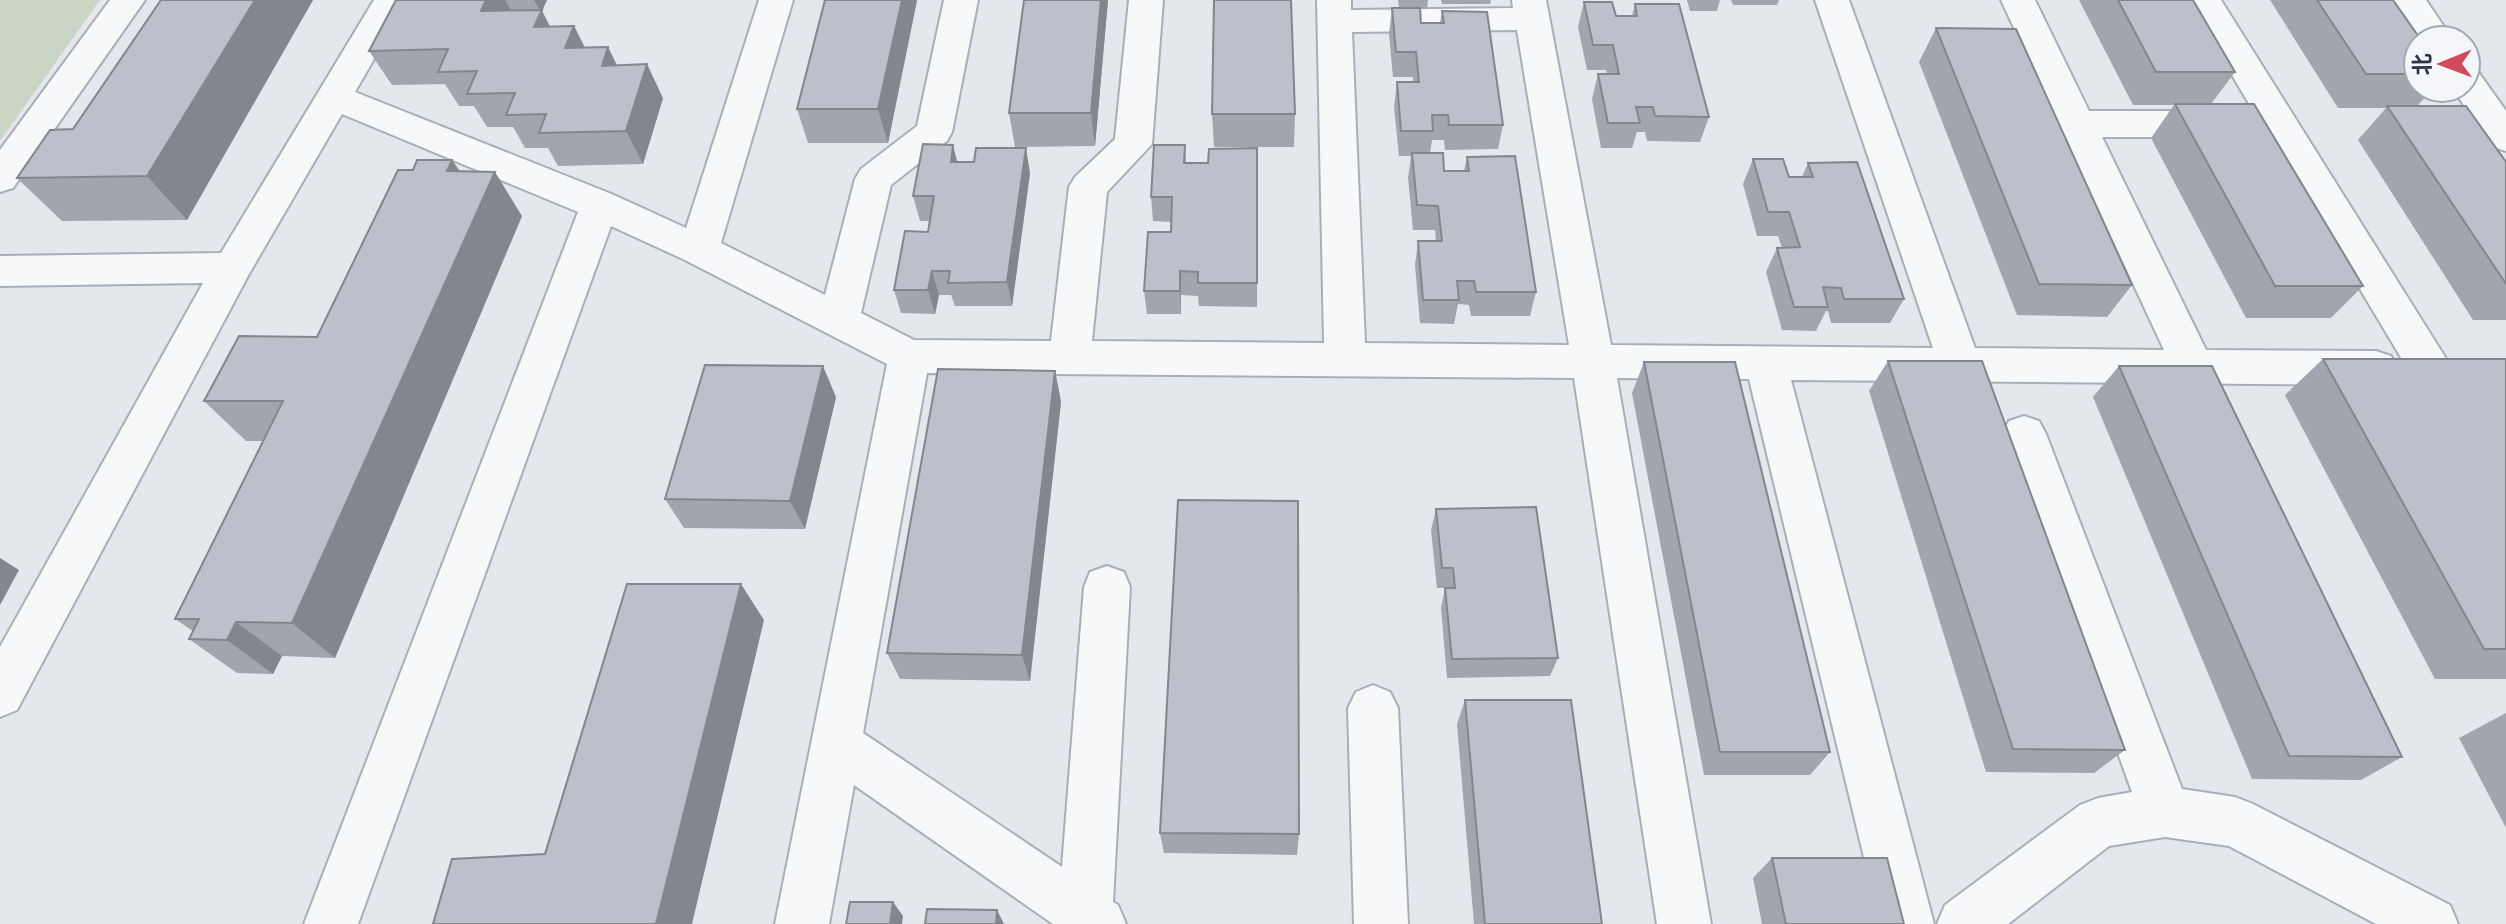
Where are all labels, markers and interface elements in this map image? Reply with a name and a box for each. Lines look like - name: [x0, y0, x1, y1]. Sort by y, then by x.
- north arrow: [2402, 24, 2482, 104]
- text: 北: [2408, 53, 2435, 76]

